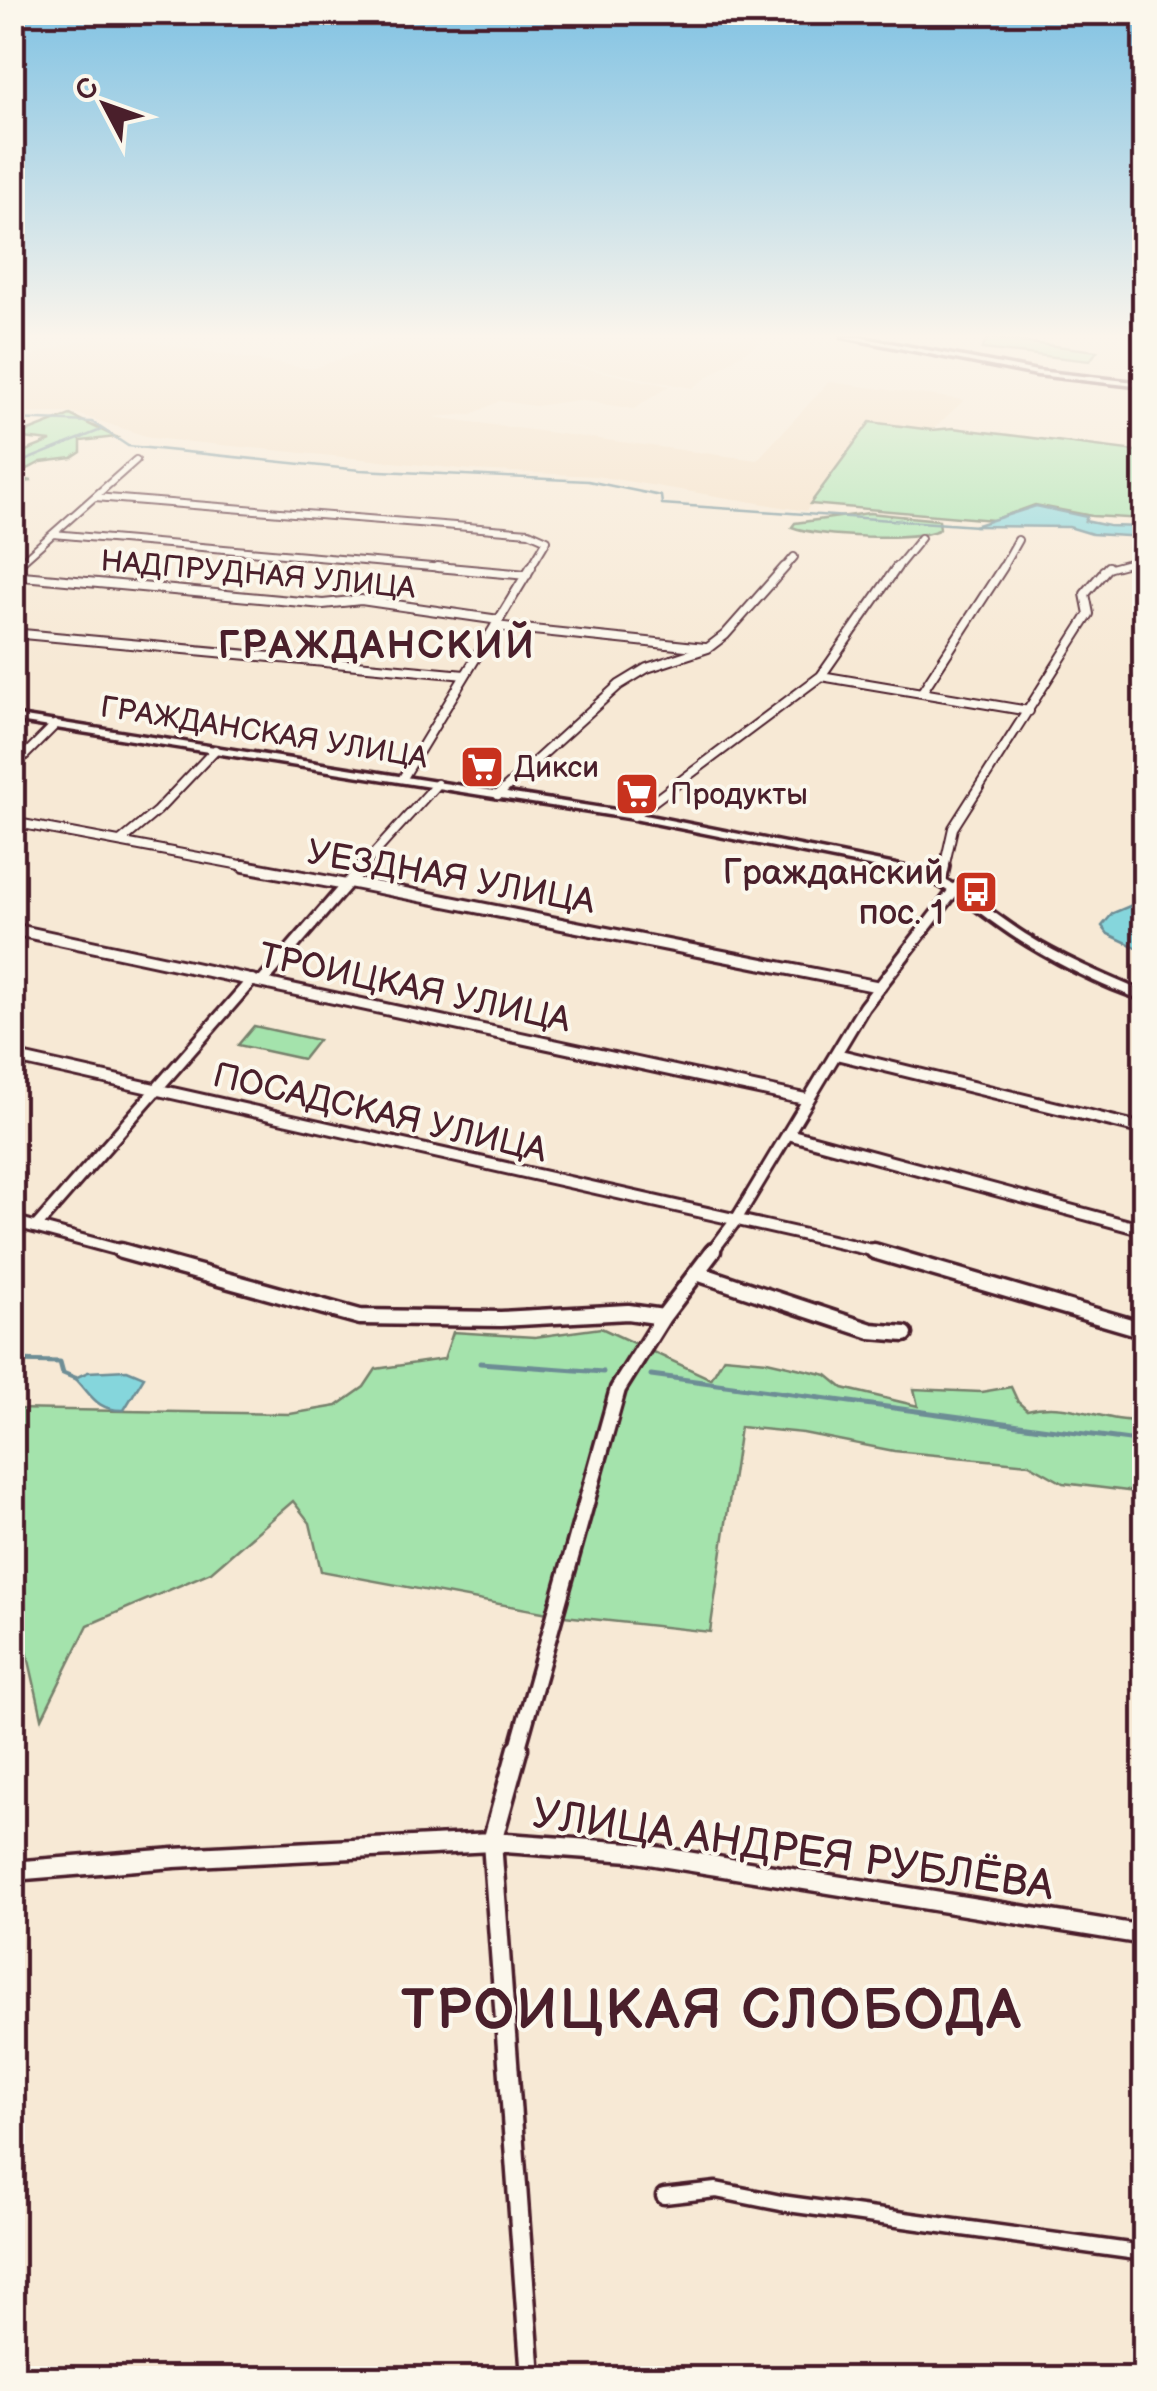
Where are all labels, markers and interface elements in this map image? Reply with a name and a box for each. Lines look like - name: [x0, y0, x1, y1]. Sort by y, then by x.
- north arrow: [55, 55, 155, 155]
- text: С: [68, 71, 106, 108]
- street label: НАДПРУДНАЯ УЛИЦА: [99, 543, 417, 607]
- district label: ГРАЖДАНСКИЙ: [218, 620, 536, 669]
- street label: ГРАЖДАНСКАЯ УЛИЦА: [98, 689, 431, 777]
- supermarket icon: Дикси: [459, 744, 505, 790]
- place label: Дикси: [514, 750, 599, 786]
- supermarket icon: Продукты: [614, 771, 660, 817]
- place label: Продукты: [670, 777, 808, 813]
- street label: УЕЗДНАЯ УЛИЦА: [304, 831, 599, 924]
- place label: Гражданский пос. 1: [723, 852, 944, 935]
- bus stop icon: Гражданский пос. 1: [953, 869, 999, 915]
- street label: ТРОИЦКАЯ УЛИЦА: [255, 934, 575, 1043]
- street label: ПОСАДСКАЯ УЛИЦА: [209, 1054, 551, 1173]
- street label: УЛИЦА АНДРЕЯ РУБЛЁВА: [529, 1789, 1057, 1912]
- district label: ТРОИЦКАЯ СЛОБОДА: [401, 1978, 1023, 2045]

